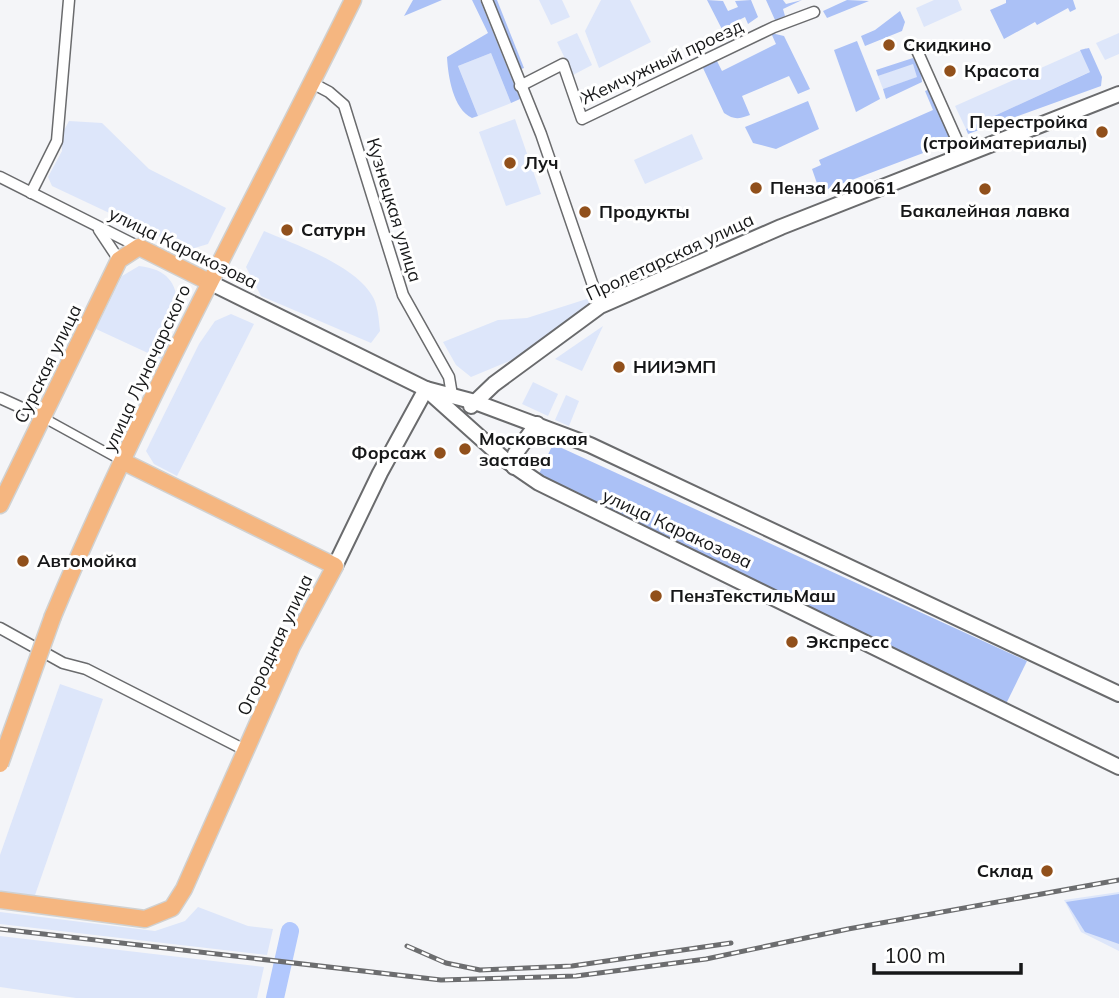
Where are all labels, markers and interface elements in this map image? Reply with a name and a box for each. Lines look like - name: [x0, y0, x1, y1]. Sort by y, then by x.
- street label: Жемчужный проезд: [577, 14, 747, 109]
- place label: Скидкино: [903, 33, 992, 56]
- marker: Скидкино: [881, 37, 897, 53]
- place label: Красота: [964, 59, 1040, 82]
- marker: Красота: [942, 63, 958, 79]
- place label: Перестройка (стройматериалы): [922, 110, 1088, 154]
- marker: Перестройка (стройматериалы): [1094, 124, 1110, 140]
- street label: Кузнецкая улица: [362, 135, 427, 285]
- place label: Луч: [524, 151, 558, 174]
- marker: Луч: [502, 155, 518, 171]
- place label: Пенза 440061: [770, 176, 896, 199]
- marker: Пенза 440061: [748, 180, 764, 196]
- marker: Бакалейная лавка: [977, 181, 993, 197]
- place label: Бакалейная лавка: [900, 199, 1070, 222]
- place label: Продукты: [599, 200, 690, 223]
- street label: улица Каракозова: [105, 202, 261, 294]
- marker: Продукты: [577, 204, 593, 220]
- street label: Пролетарская улица: [582, 208, 757, 306]
- place label: Сатурн: [301, 218, 366, 241]
- marker: Сатурн: [279, 222, 295, 238]
- street label: улица Луначарского: [98, 280, 195, 455]
- street label: Сурская улица: [9, 301, 86, 427]
- place label: НИИЭМП: [633, 355, 716, 378]
- marker: НИИЭМП: [611, 359, 627, 375]
- place label: Московская застава: [479, 427, 588, 471]
- place label: Форсаж: [351, 441, 427, 464]
- marker: Московская застава: [457, 441, 473, 457]
- marker: Форсаж: [432, 445, 448, 461]
- street label: улица Каракозова: [599, 484, 756, 573]
- place label: Автомойка: [37, 549, 137, 572]
- marker: Автомойка: [15, 553, 31, 569]
- street label: Огородная улица: [232, 570, 317, 719]
- place label: ПензТекстильМаш: [670, 584, 836, 607]
- marker: ПензТекстильМаш: [648, 588, 664, 604]
- place label: Экспресс: [806, 630, 889, 653]
- marker: Экспресс: [784, 634, 800, 650]
- place label: Склад: [977, 859, 1034, 882]
- marker: Склад: [1039, 863, 1055, 879]
- scale bar: [874, 932, 1021, 976]
- text: 100 m: [884, 942, 946, 968]

